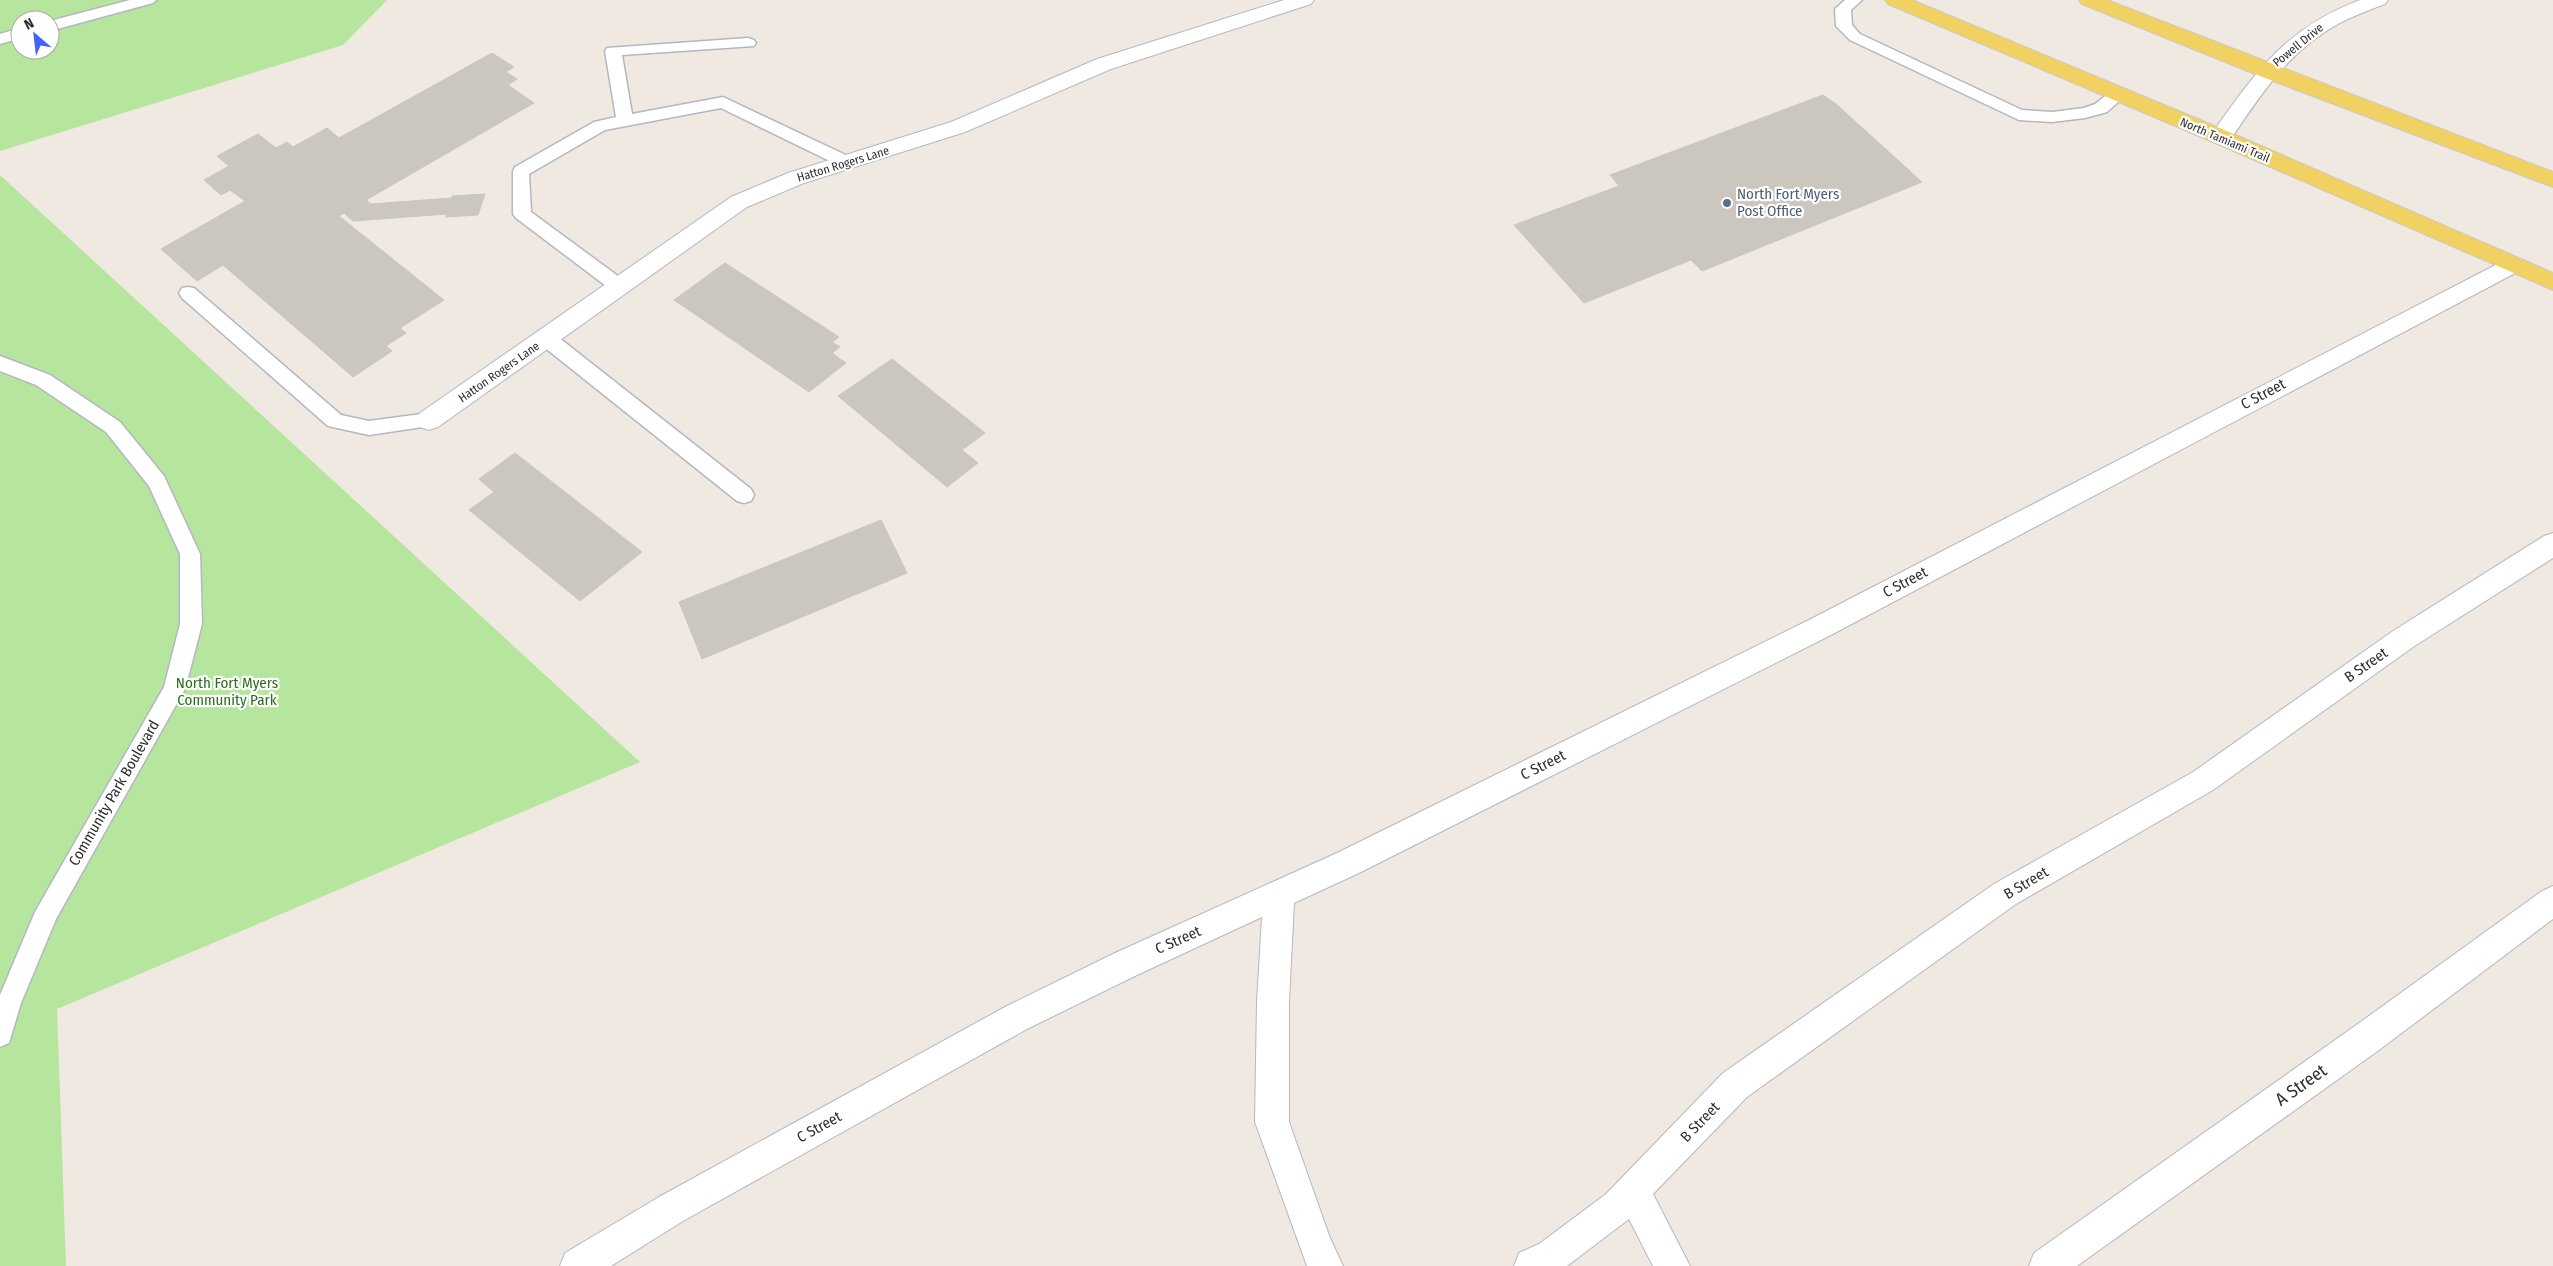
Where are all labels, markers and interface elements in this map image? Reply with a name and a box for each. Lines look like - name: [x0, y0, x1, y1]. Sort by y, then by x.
- north arrow: [10, 10, 60, 60]
- text: N: [21, 14, 37, 33]
- street label: Powell Drive: [2270, 20, 2326, 70]
- street label: North Tamiami Trail: [2178, 115, 2272, 165]
- street label: Hatton Rogers Lane: [795, 143, 891, 185]
- place label: North Fort Myers Post Office: [1737, 185, 1839, 220]
- marker: North Fort Myers Post Office: [1721, 197, 1733, 209]
- street label: Hatton Rogers Lane: [456, 339, 542, 405]
- street label: C Street: [2238, 375, 2289, 413]
- street label: C Street: [1880, 563, 1931, 601]
- street label: B Street: [2341, 644, 2391, 686]
- park label: North Fort Myers Community Park: [176, 674, 278, 709]
- street label: Community Park Boulevard: [65, 717, 163, 869]
- street label: C Street: [1518, 746, 1569, 784]
- street label: B Street: [2001, 863, 2052, 903]
- street label: C Street: [1152, 922, 1204, 958]
- street label: A Street: [2271, 1059, 2331, 1111]
- street label: B Street: [1677, 1098, 1723, 1146]
- street label: C Street: [794, 1107, 844, 1147]

